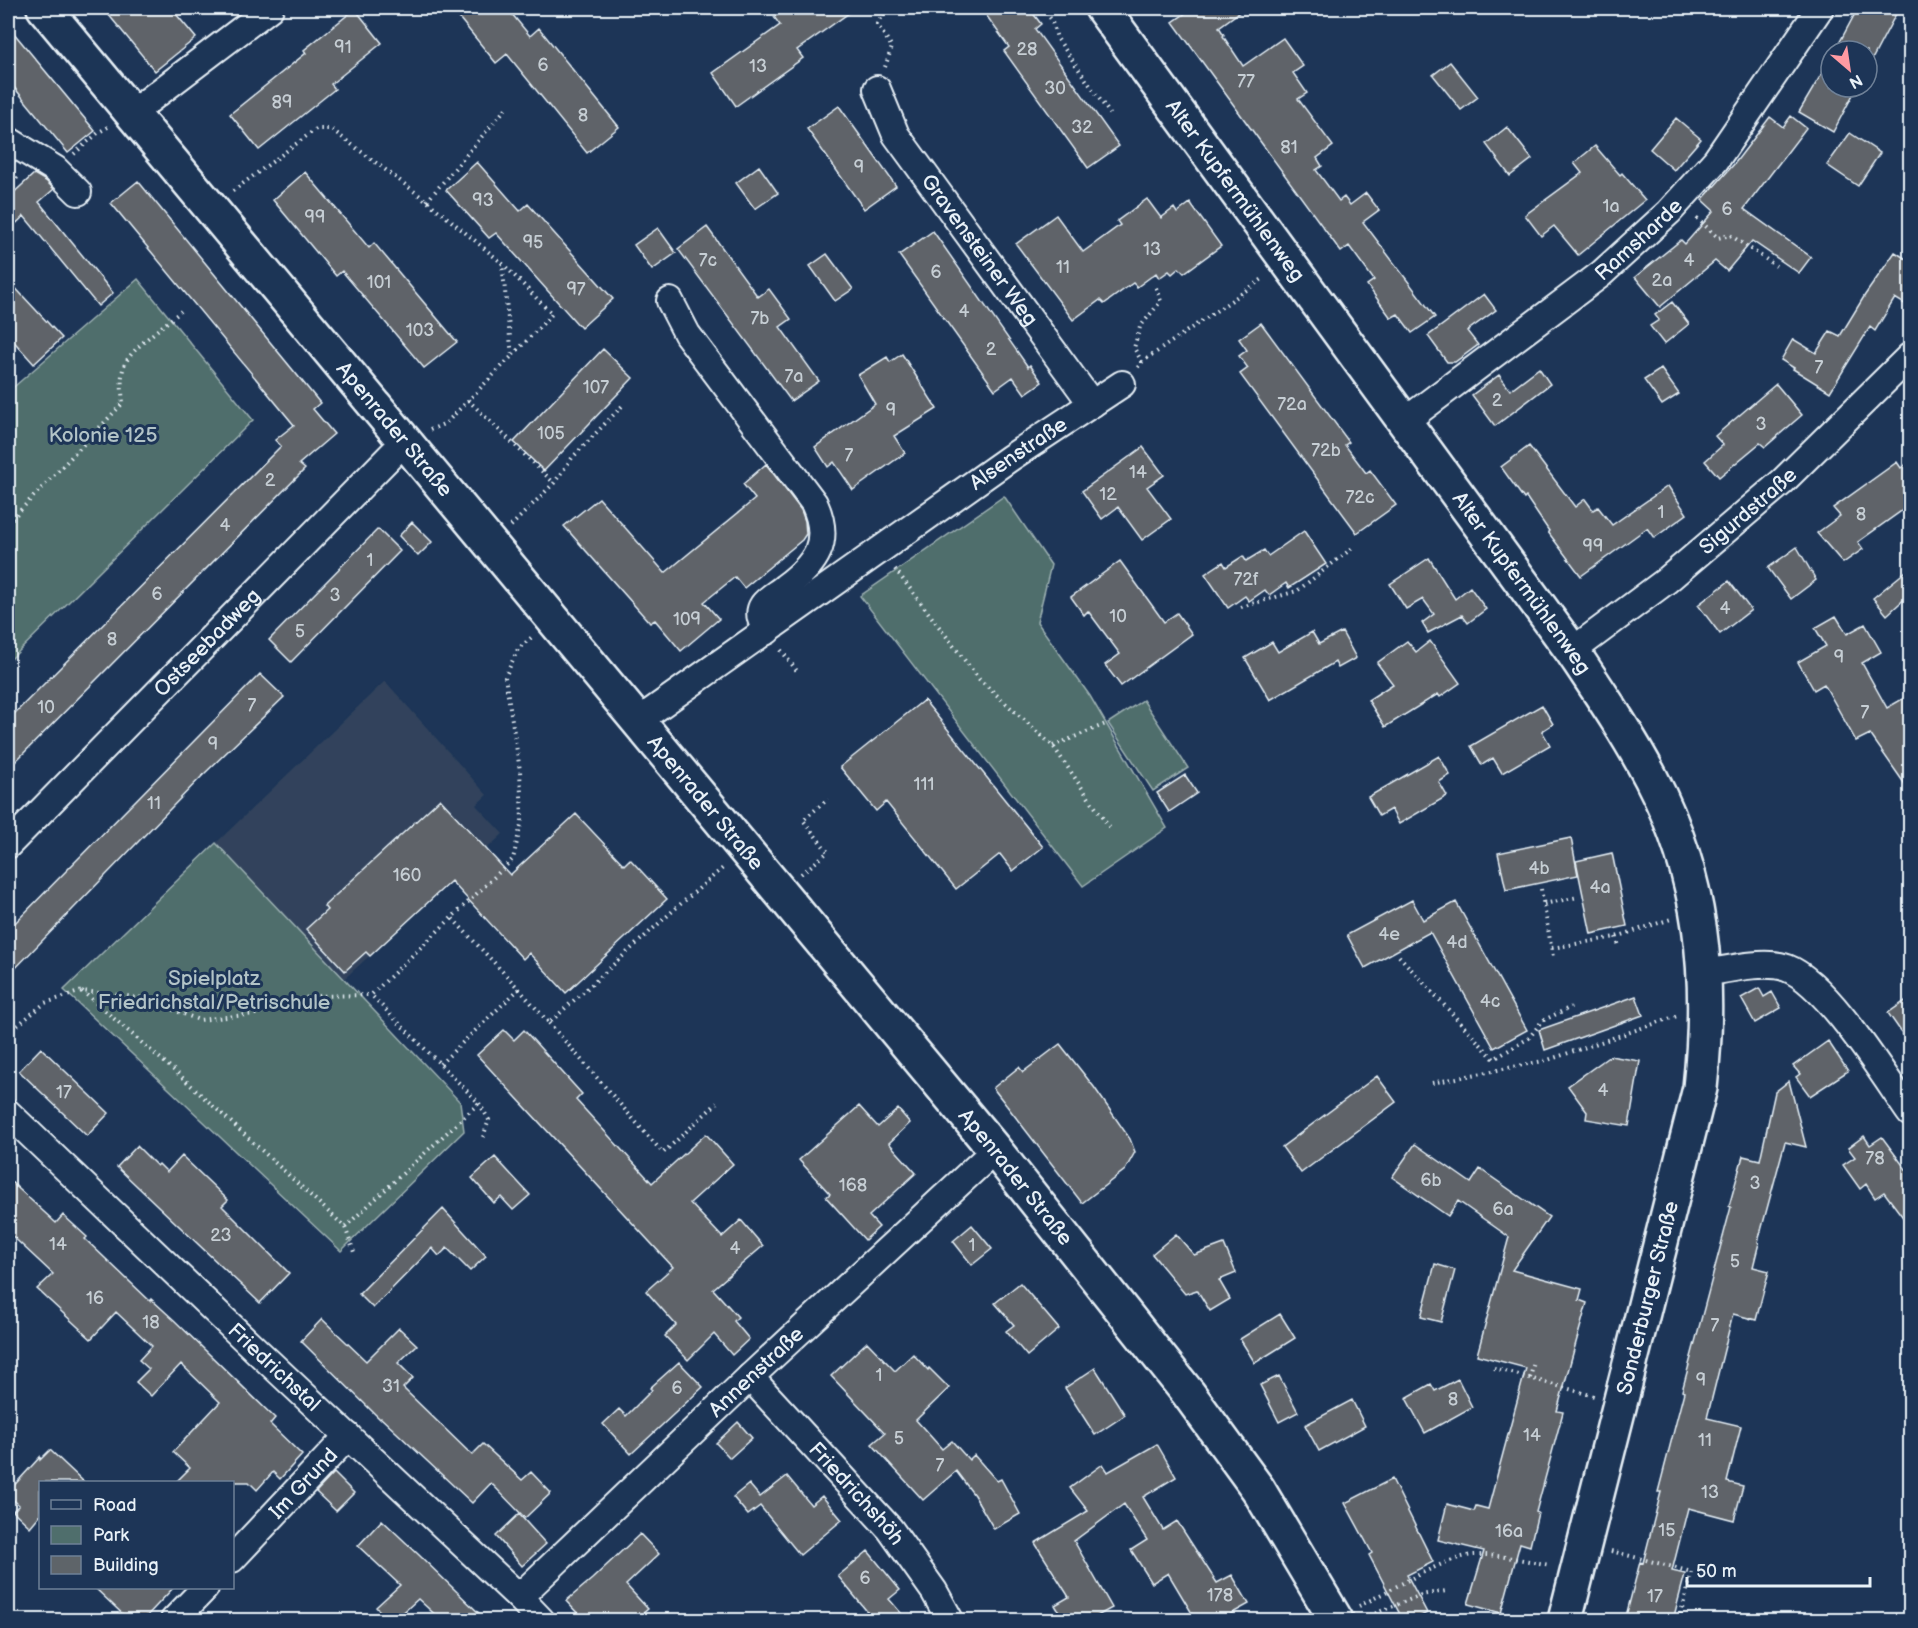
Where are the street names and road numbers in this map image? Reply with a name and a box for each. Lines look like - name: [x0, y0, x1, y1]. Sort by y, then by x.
- street label: Alter Kupfermühlenweg: [1160, 94, 1310, 287]
- street label: Gravensteiner Weg: [916, 169, 1043, 331]
- street label: Ramsharde: [1590, 193, 1688, 286]
- street label: Apenrader Straße: [331, 356, 458, 502]
- street label: Alsenstraße: [965, 411, 1072, 495]
- street label: Sigurdstraße: [1694, 462, 1802, 560]
- street label: Alter Kupfermühlenweg: [1447, 487, 1597, 679]
- street label: Ostseebadweg: [149, 583, 266, 702]
- street label: Apenrader Straße: [642, 730, 769, 875]
- street label: Apenrader Straße: [953, 1103, 1078, 1250]
- street label: Sonderburger Straße: [1612, 1199, 1684, 1397]
- street label: Friedrichstal: [223, 1318, 326, 1416]
- street label: Annenstraße: [703, 1321, 809, 1422]
- street label: Friedrichshöh: [804, 1437, 910, 1550]
- street label: Im Grund: [264, 1443, 343, 1524]

